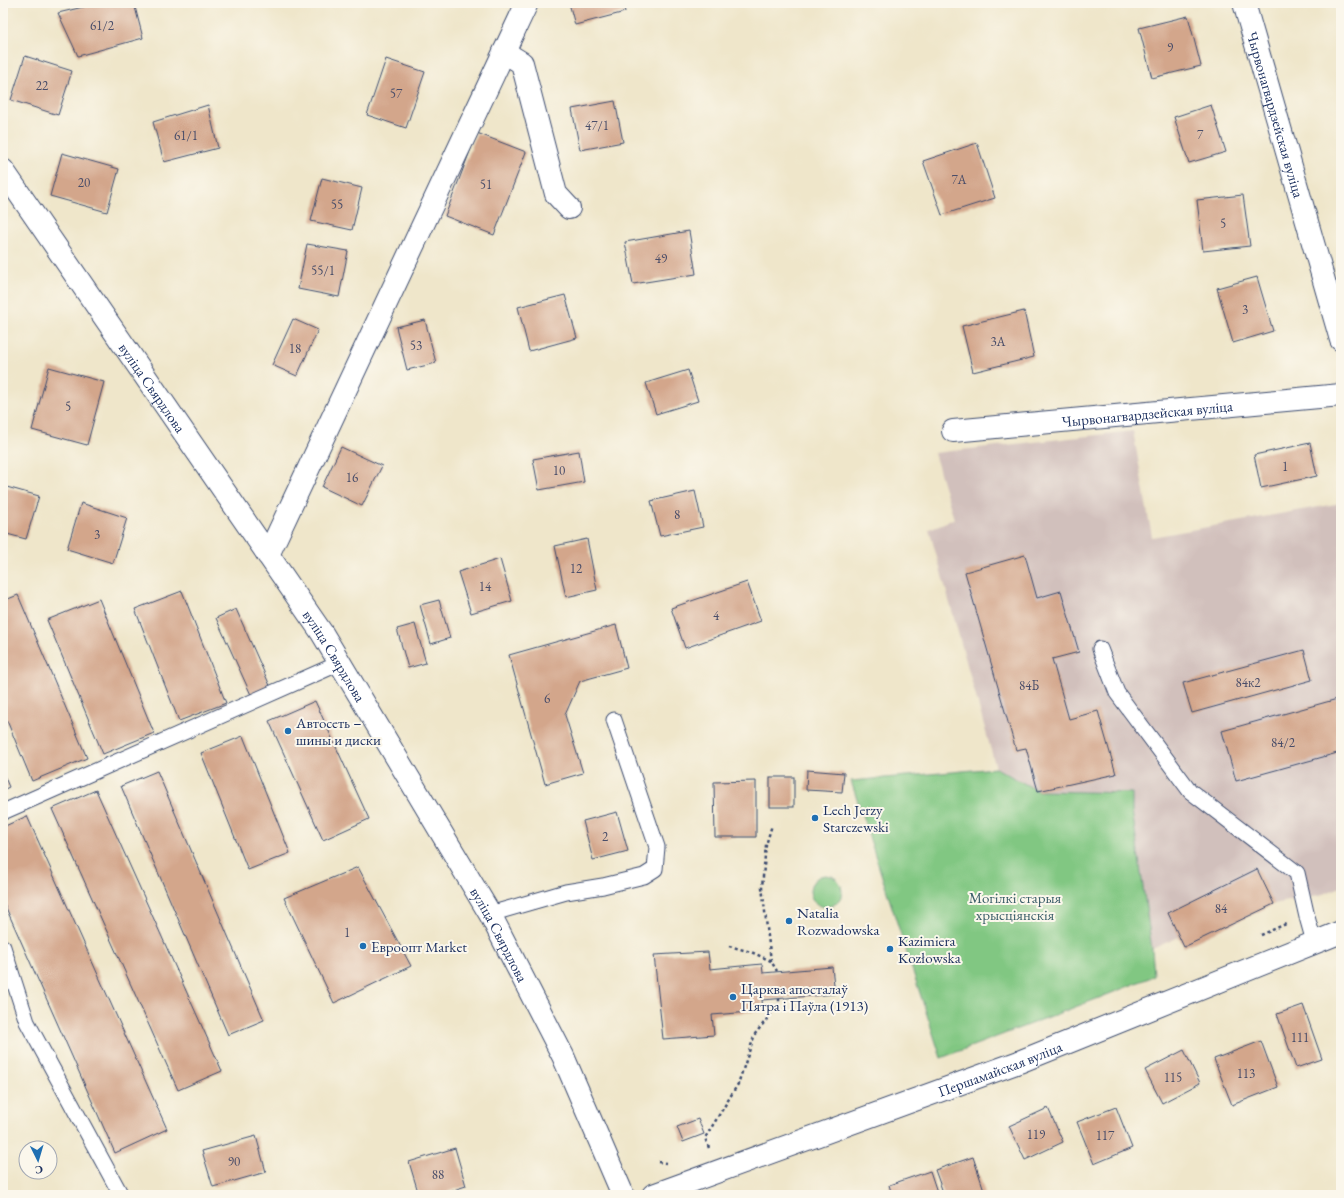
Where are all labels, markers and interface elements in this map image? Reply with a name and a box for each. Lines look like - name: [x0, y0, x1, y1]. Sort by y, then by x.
- house number: 61/2: [90, 17, 115, 34]
- street label: Чырвонагвардзейская вуліца: [1243, 29, 1309, 200]
- house number: 9: [1167, 39, 1174, 56]
- house number: 22: [36, 77, 49, 94]
- house number: 57: [390, 85, 403, 102]
- house number: 47/1: [585, 117, 609, 134]
- house number: 7: [1197, 126, 1204, 143]
- house number: 61/1: [174, 127, 198, 144]
- house number: 7А: [951, 171, 968, 188]
- house number: 20: [78, 174, 90, 191]
- house number: 51: [480, 176, 492, 193]
- house number: 55: [331, 196, 343, 213]
- house number: 5: [1220, 215, 1226, 232]
- house number: 49: [655, 250, 668, 267]
- house number: 55/1: [311, 262, 335, 279]
- house number: 3: [1242, 301, 1248, 318]
- house number: 3А: [990, 333, 1007, 350]
- house number: 53: [410, 337, 422, 354]
- street label: вуліца Свярдлова: [115, 339, 190, 436]
- house number: 18: [289, 340, 301, 357]
- street label: Чырвонагвардзейская вуліца: [1061, 396, 1234, 430]
- house number: 5: [65, 398, 71, 415]
- house number: 1: [1282, 458, 1288, 475]
- house number: 10: [553, 462, 565, 479]
- house number: 16: [346, 469, 358, 486]
- house number: 8: [674, 506, 680, 523]
- house number: 3: [94, 526, 100, 543]
- house number: 12: [570, 560, 583, 577]
- house number: 14: [479, 578, 492, 595]
- street label: вуліца Свярдлова: [299, 606, 370, 705]
- house number: 4: [713, 607, 720, 624]
- house number: 84к2: [1236, 674, 1261, 691]
- house number: 84Б: [1019, 677, 1039, 694]
- house number: 6: [544, 690, 550, 707]
- place label: Автосеть – шины и диски: [295, 713, 381, 749]
- marker: Автосеть – шины и диски: [283, 726, 293, 736]
- house number: 84/2: [1271, 734, 1296, 751]
- place label: Lech Jerzy Starczewski: [823, 800, 889, 836]
- marker: Lech Jerzy Starczewski: [810, 813, 820, 823]
- house number: 2: [602, 828, 609, 845]
- street label: вуліца Свярдлова: [466, 883, 533, 985]
- park label: Могілкі старыя хрысціянскія: [969, 888, 1062, 924]
- house number: 84: [1215, 900, 1228, 917]
- place label: Natalia Rozwadowska: [797, 903, 880, 939]
- marker: Natalia Rozwadowska: [784, 916, 794, 926]
- house number: 1: [344, 924, 350, 941]
- place label: Kazimiera Kozłowska: [898, 931, 961, 967]
- place label: Евроопт Market: [371, 937, 467, 956]
- marker: Евроопт Market: [358, 941, 368, 951]
- marker: Kazimiera Kozłowska: [885, 944, 895, 954]
- place label: Царква апосталаў Пятра і Паўла (1913): [741, 979, 869, 1015]
- marker: Царква апосталаў Пятра і Паўла (1913): [728, 992, 738, 1002]
- house number: 111: [1291, 1029, 1309, 1046]
- street label: Першамайская вуліца: [935, 1036, 1065, 1100]
- house number: 113: [1237, 1065, 1255, 1082]
- house number: 115: [1164, 1069, 1182, 1086]
- house number: 119: [1027, 1126, 1046, 1143]
- house number: 117: [1096, 1127, 1115, 1144]
- north arrow: [18, 1140, 58, 1180]
- house number: 90: [228, 1153, 240, 1170]
- text: С: [34, 1163, 43, 1177]
- house number: 88: [432, 1166, 444, 1183]

